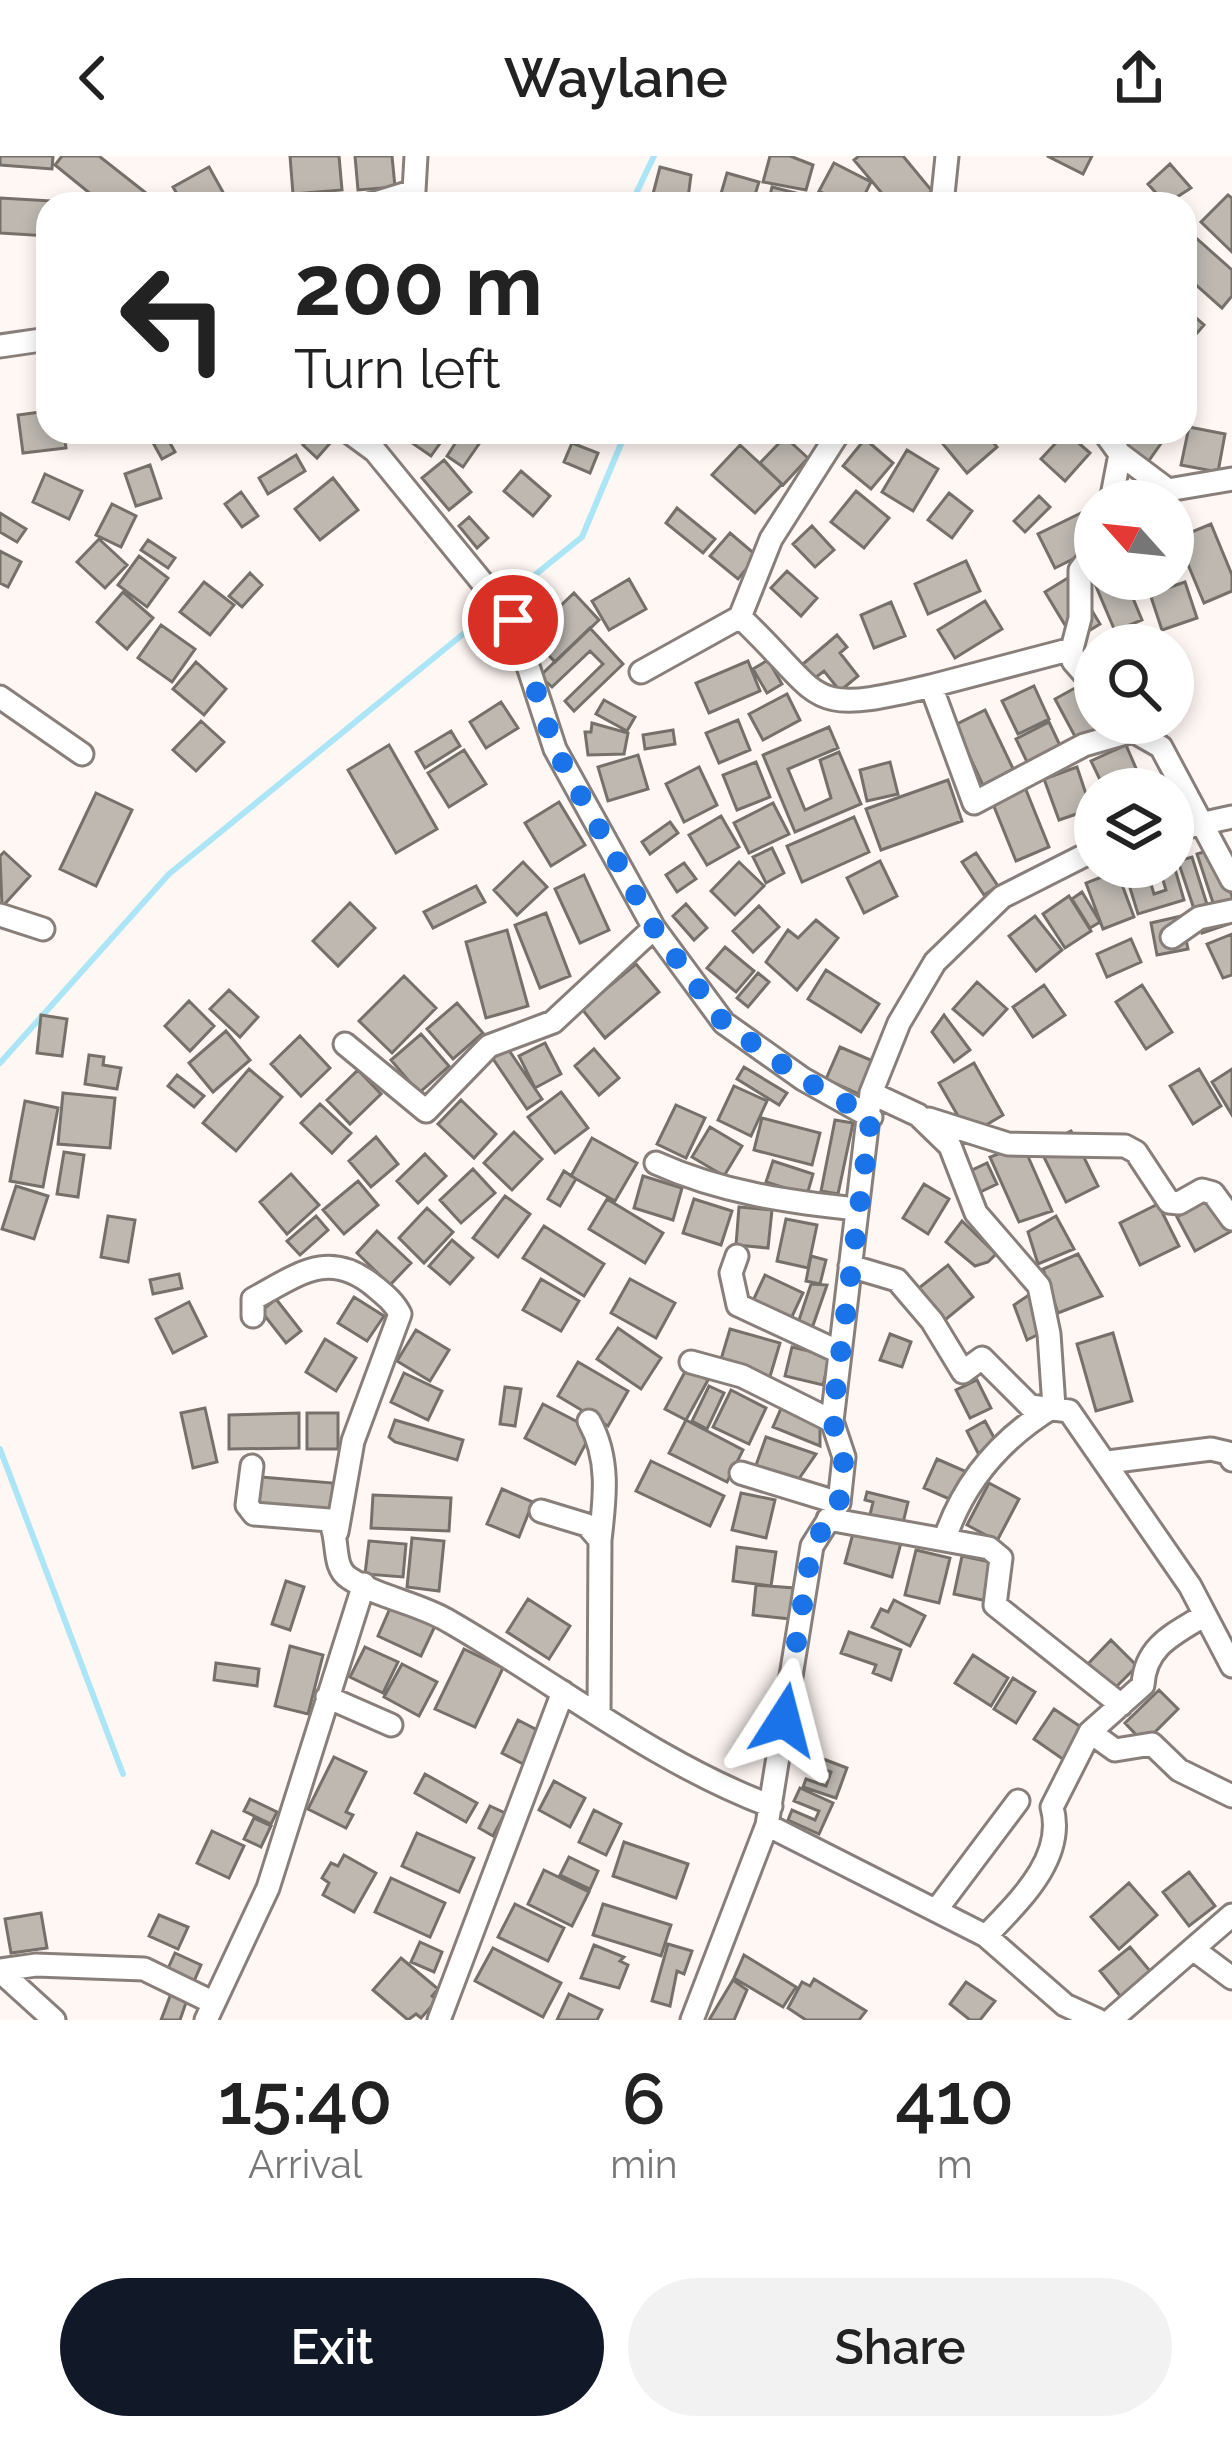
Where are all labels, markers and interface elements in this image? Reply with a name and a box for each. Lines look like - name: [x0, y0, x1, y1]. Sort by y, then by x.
- icon: back: [60, 45, 126, 111]
- icon: share: [1106, 45, 1172, 111]
- text: Waylane: [504, 46, 728, 110]
- text: 200 m: [294, 236, 543, 335]
- icon: left: [96, 240, 252, 396]
- text: Turn left: [294, 337, 501, 401]
- north arrow: [1074, 480, 1194, 600]
- map controls: [1074, 480, 1194, 888]
- pin: [462, 569, 564, 671]
- icon: arrive: [480, 587, 546, 653]
- button: search: [1074, 624, 1194, 744]
- button: layers: [1074, 768, 1194, 888]
- position arrow: [721, 1657, 847, 1783]
- text: 15:40: [218, 2056, 392, 2141]
- text: 6: [622, 2056, 666, 2141]
- text: 410: [895, 2056, 1014, 2141]
- text: Arrival: [248, 2141, 362, 2187]
- text: min: [610, 2141, 677, 2187]
- text: m: [937, 2141, 973, 2187]
- button: Exit: [60, 2278, 604, 2416]
- button: Share: [628, 2278, 1172, 2416]

